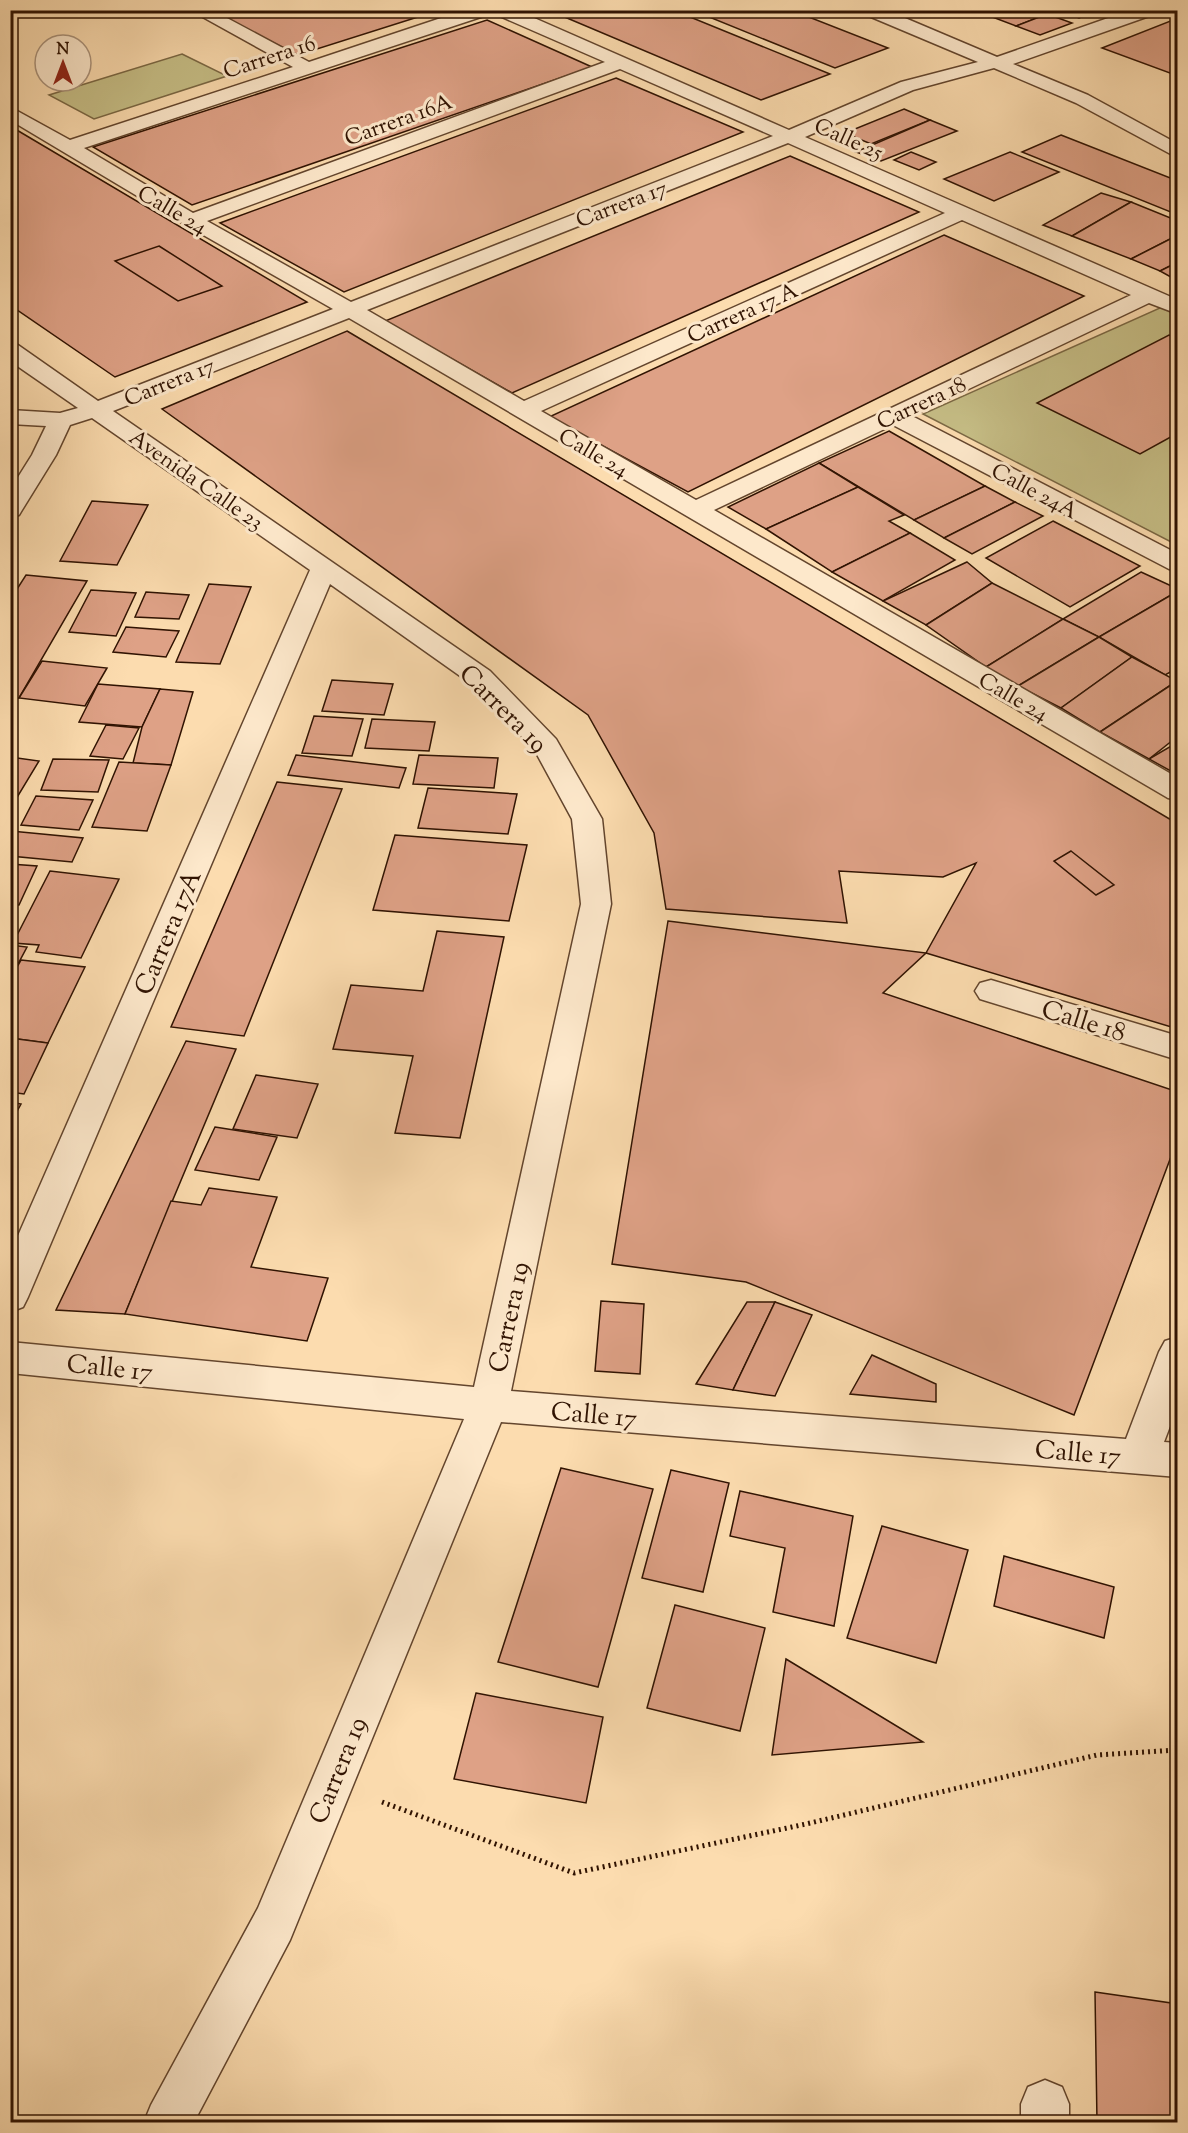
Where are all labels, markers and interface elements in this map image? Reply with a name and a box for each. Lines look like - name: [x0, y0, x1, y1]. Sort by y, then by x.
- street label: Carrera 16: [220, 29, 320, 89]
- north arrow: [33, 33, 93, 93]
- text: N: [57, 39, 70, 62]
- street label: Carrera 16A: [340, 87, 458, 156]
- street label: Calle 25: [808, 111, 888, 170]
- street label: Carrera 17: [572, 174, 672, 238]
- street label: Calle 24: [131, 179, 212, 244]
- street label: Carrera 17 A: [683, 276, 804, 353]
- street label: Carrera 17: [120, 351, 220, 417]
- street label: Carrera 18: [872, 370, 972, 439]
- street label: Calle 24: [552, 422, 633, 487]
- street label: Avenida Calle 23: [121, 423, 269, 540]
- street label: Calle 24A: [985, 457, 1083, 529]
- street label: Carrera 19: [449, 657, 555, 763]
- street label: Calle 24: [972, 666, 1053, 731]
- street label: Carrera 17A: [126, 865, 212, 1001]
- street label: Calle 18: [1037, 992, 1130, 1053]
- street label: Carrera 19: [481, 1259, 540, 1376]
- street label: Calle 17: [65, 1347, 155, 1392]
- street label: Calle 17: [549, 1394, 638, 1439]
- street label: Calle 17: [1033, 1432, 1122, 1477]
- street label: Carrera 19: [301, 1712, 378, 1830]

